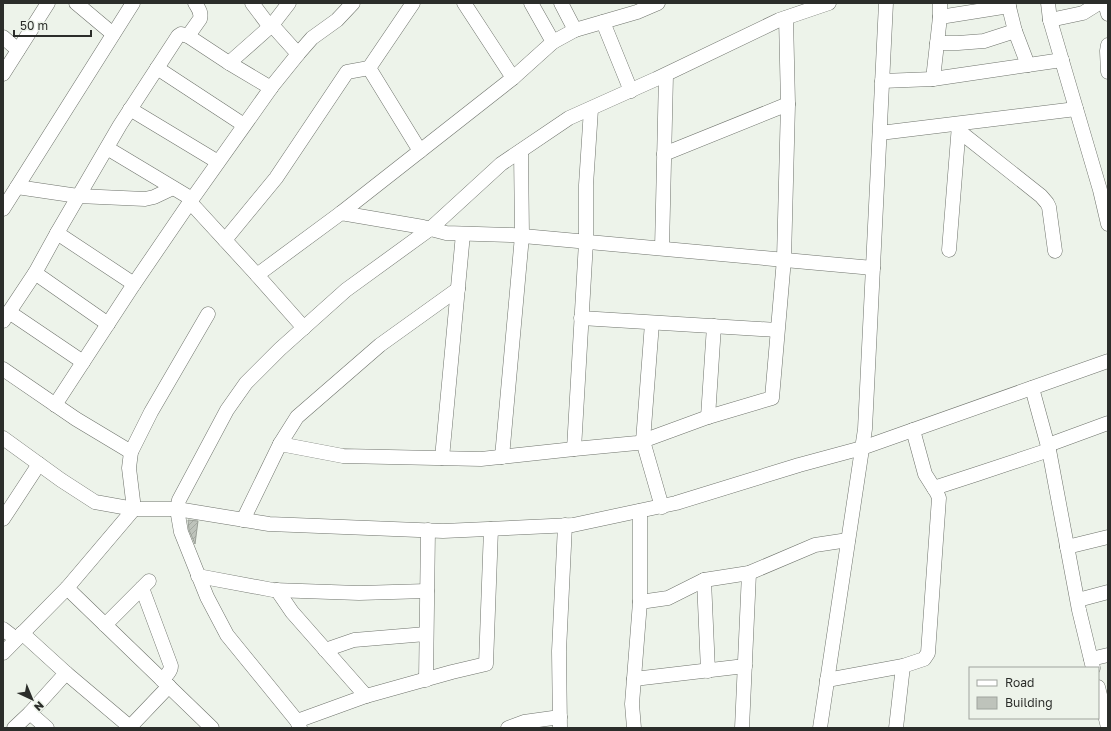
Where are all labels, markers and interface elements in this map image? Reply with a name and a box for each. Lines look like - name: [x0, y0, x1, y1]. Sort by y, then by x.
- scale bar: [14, 12, 91, 38]
- text: 50 m: [20, 18, 48, 33]
- legend: [969, 667, 1099, 719]
- text: Road: [1005, 675, 1034, 690]
- north arrow: [12, 679, 52, 719]
- text: Building: [1005, 695, 1053, 710]
- text: N: [32, 699, 47, 714]

